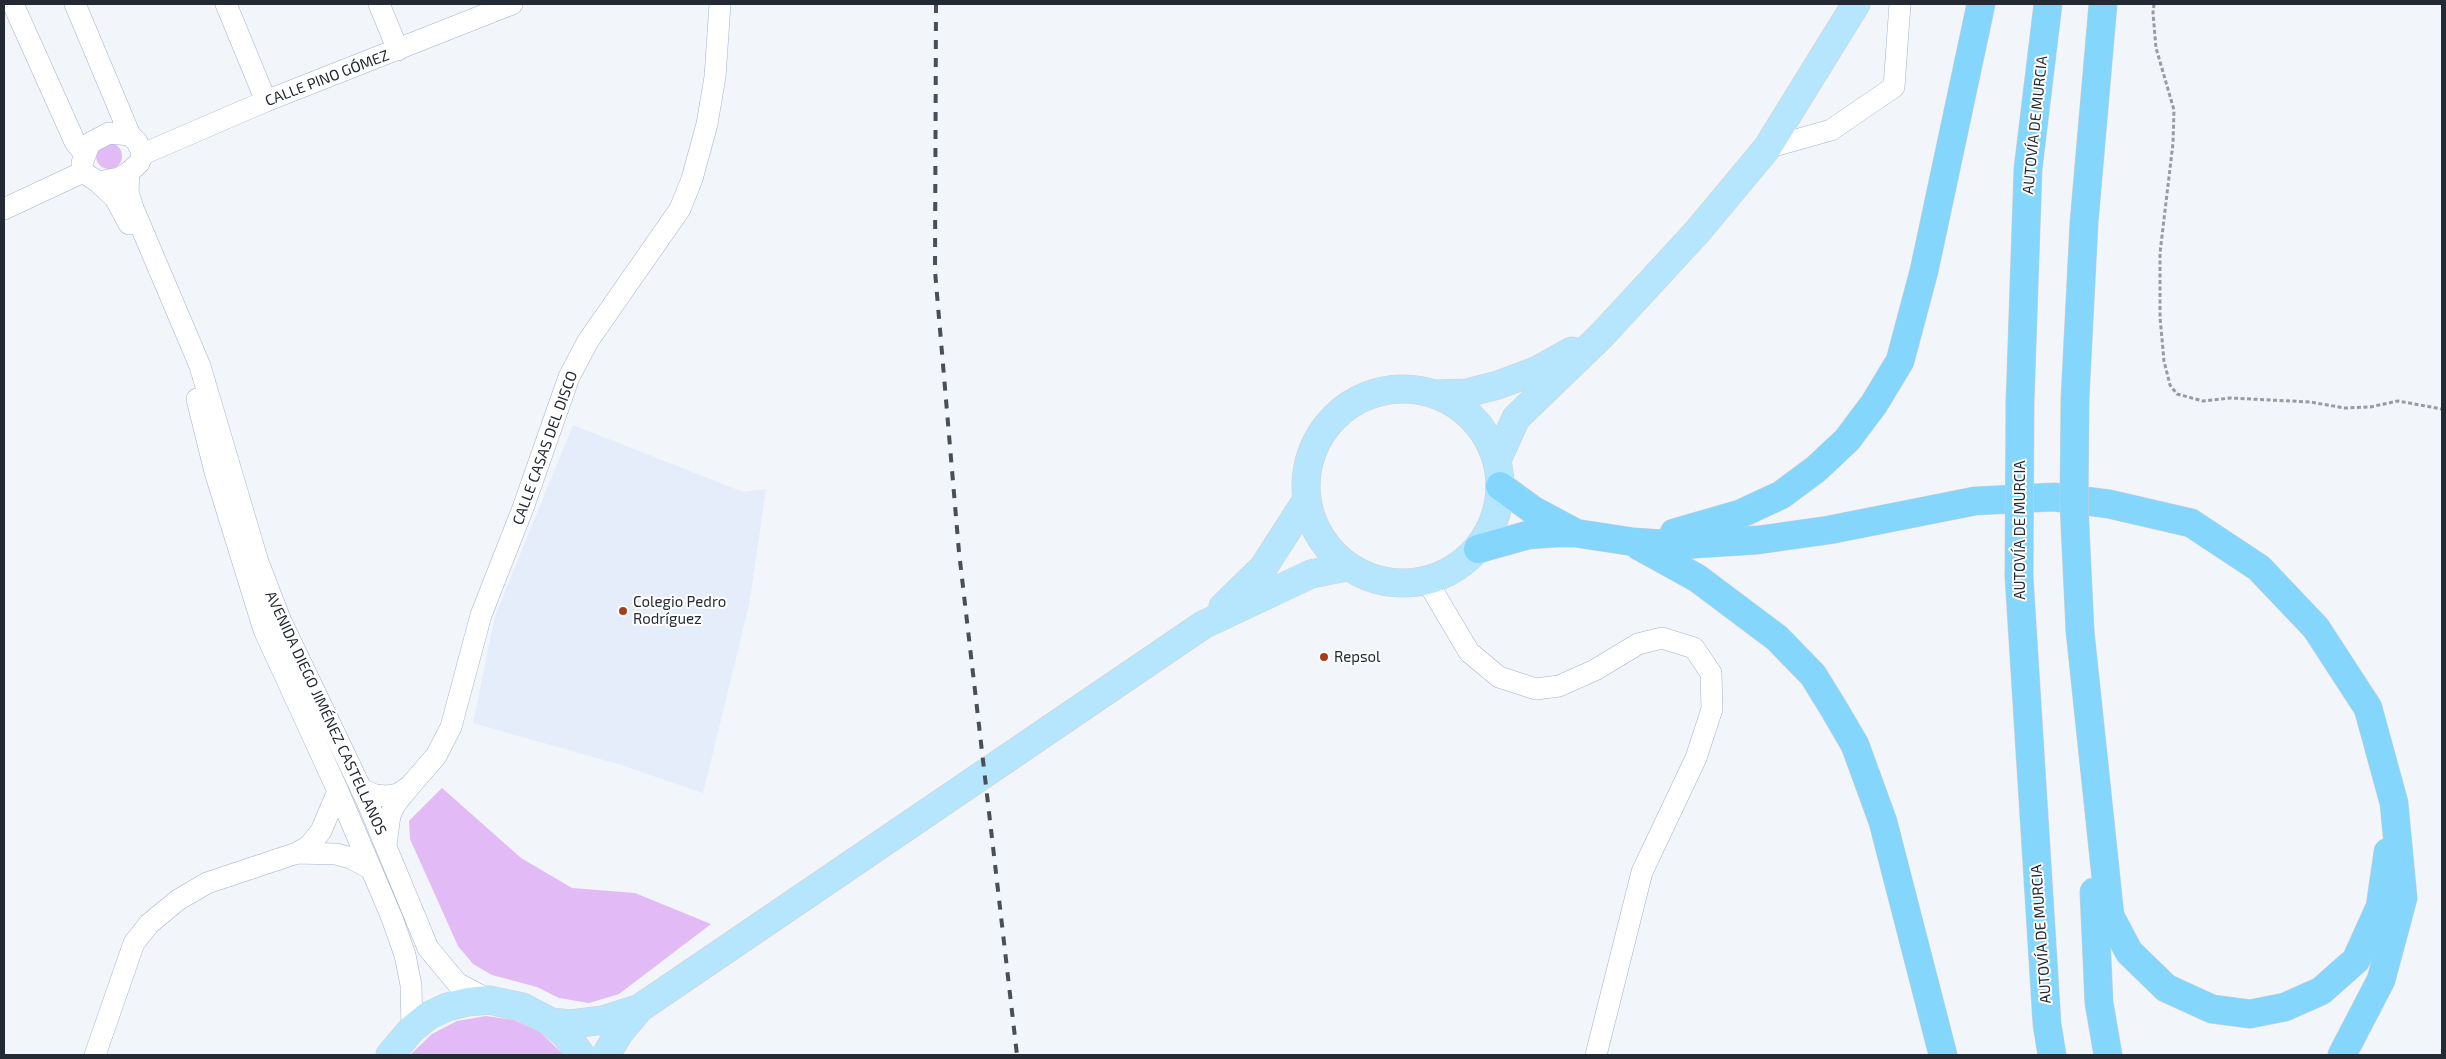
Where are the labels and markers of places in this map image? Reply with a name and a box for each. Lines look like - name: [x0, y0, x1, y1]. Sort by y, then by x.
- place label: Colegio Pedro Rodríguez: [633, 593, 726, 628]
- marker: Colegio Pedro Rodríguez: [617, 605, 629, 617]
- place label: Repsol: [1334, 648, 1381, 666]
- marker: Repsol: [1318, 651, 1330, 663]

